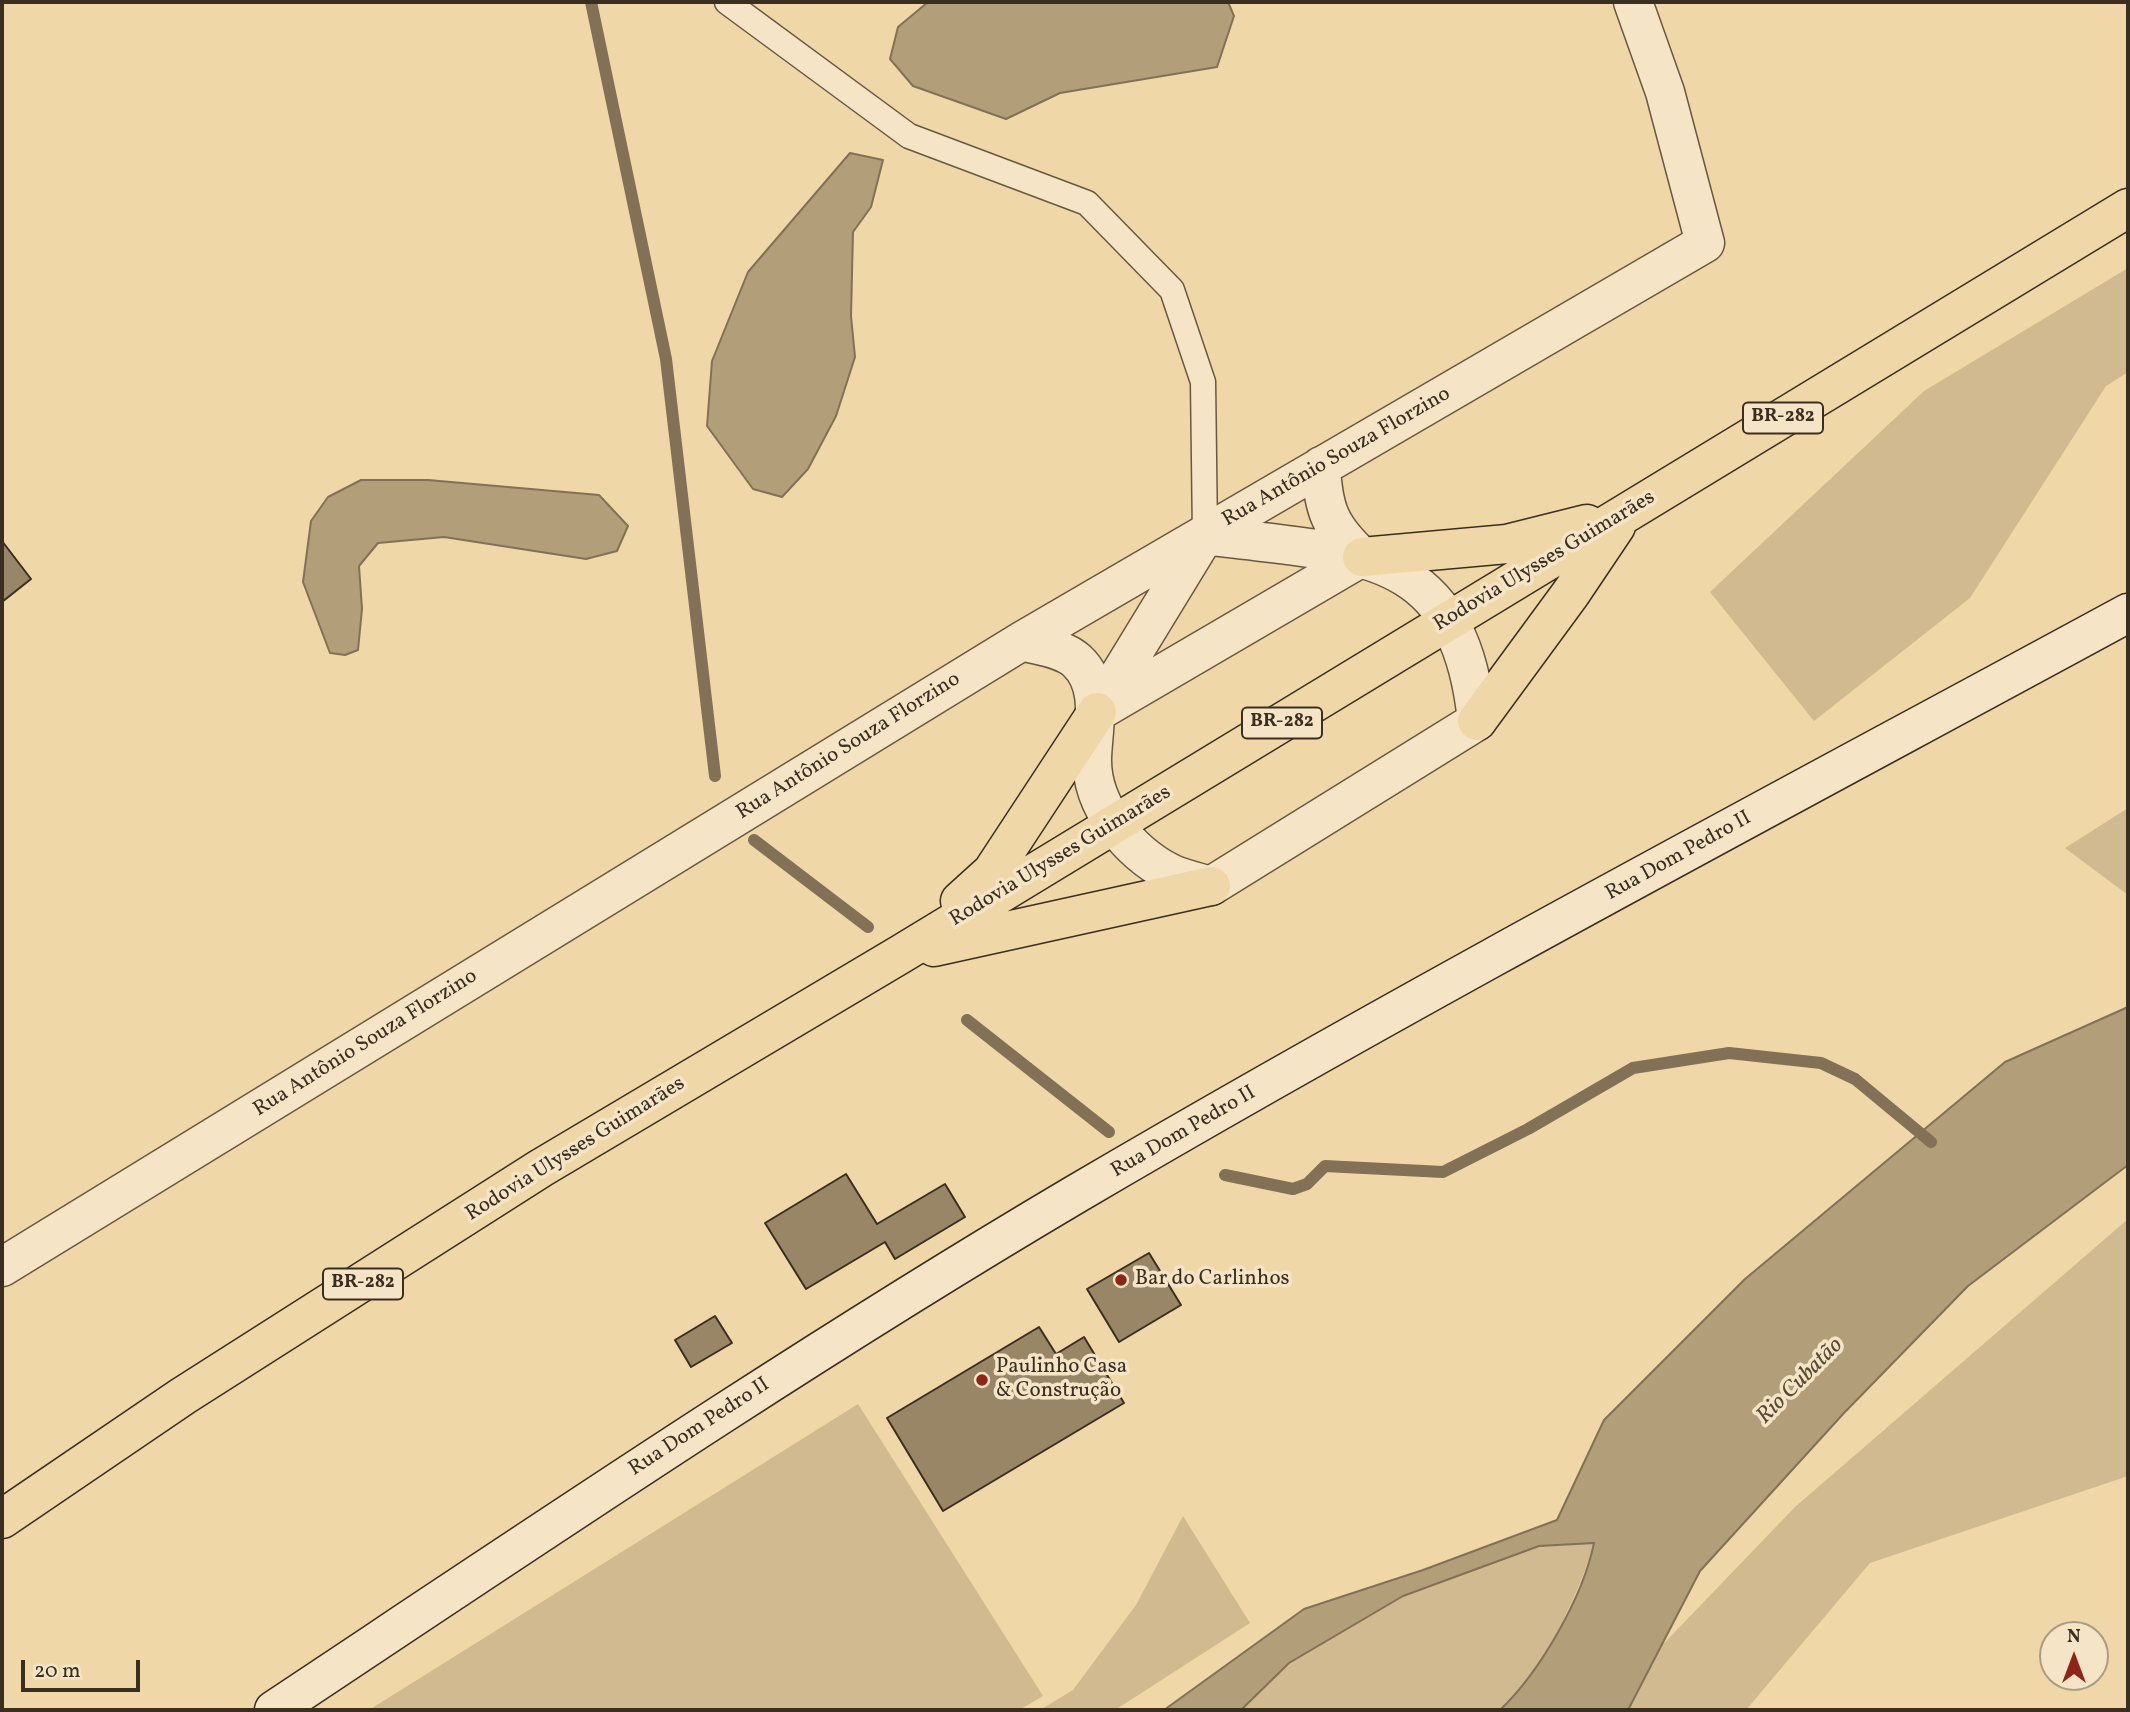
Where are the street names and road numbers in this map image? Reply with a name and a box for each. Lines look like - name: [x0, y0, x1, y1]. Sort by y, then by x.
- street label: Rua Antônio Souza Florzino: [1218, 382, 1456, 534]
- road number: BR-282: [1743, 402, 1823, 434]
- street label: Rodovia Ulysses Guimarães: [1430, 486, 1660, 638]
- street label: Rua Antônio Souza Florzino: [732, 668, 966, 826]
- road number: BR-282: [1242, 708, 1322, 738]
- street label: Rodovia Ulysses Guimarães: [946, 781, 1176, 933]
- street label: Rua Dom Pedro II: [1602, 807, 1756, 907]
- street label: Rua Antônio Souza Florzino: [249, 965, 483, 1123]
- street label: Rodovia Ulysses Guimarães: [462, 1072, 690, 1228]
- street label: Rua Dom Pedro II: [1107, 1081, 1261, 1185]
- road number: BR-282: [323, 1268, 403, 1300]
- street label: Rua Dom Pedro II: [625, 1373, 775, 1483]

